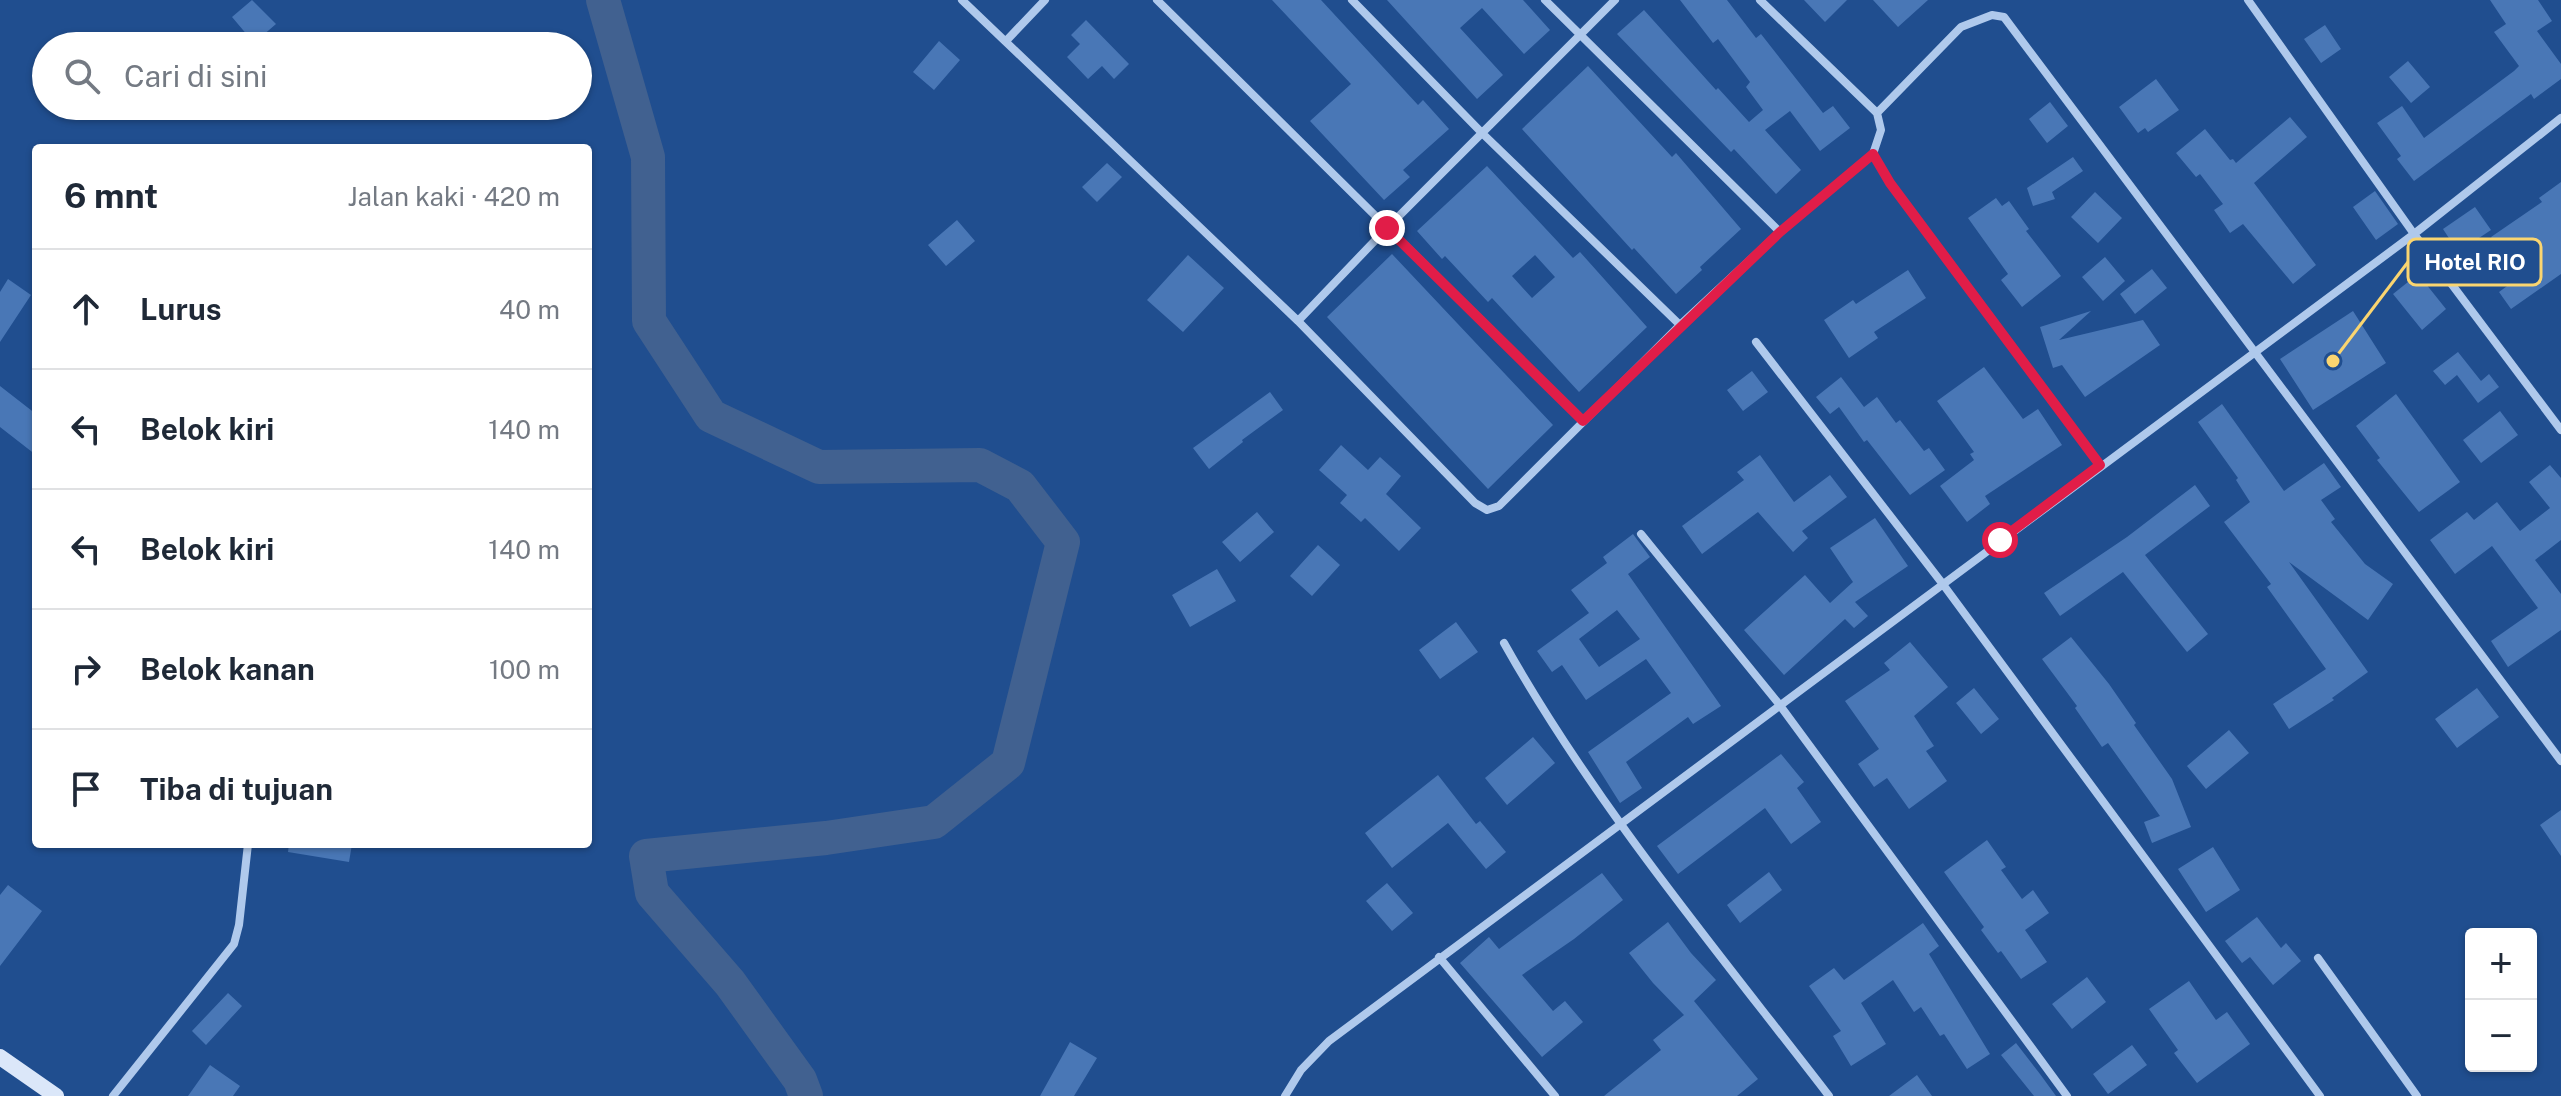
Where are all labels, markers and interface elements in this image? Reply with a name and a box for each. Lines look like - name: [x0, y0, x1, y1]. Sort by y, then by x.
- search box: [32, 32, 592, 120]
- icon: search: [60, 54, 104, 98]
- text: Cari di sini: [124, 58, 267, 94]
- text: 6 mnt: [64, 176, 158, 216]
- text: Jalan kaki · 420 m: [347, 181, 560, 212]
- route end: [1369, 210, 1405, 246]
- callout: Hotel RIO: [2408, 239, 2541, 285]
- text: Hotel RIO: [2424, 249, 2526, 275]
- icon: ahead: [64, 287, 108, 331]
- text: Lurus: [140, 291, 222, 327]
- text: 40 m: [499, 294, 560, 325]
- icon: left: [64, 407, 108, 451]
- text: Belok kiri: [140, 411, 274, 447]
- text: 140 m: [488, 414, 560, 445]
- route start: [1982, 522, 2018, 558]
- icon: left: [64, 527, 108, 571]
- text: Belok kiri: [140, 531, 274, 567]
- text: 140 m: [488, 534, 560, 565]
- icon: right: [64, 647, 108, 691]
- text: Belok kanan: [140, 651, 315, 687]
- text: 100 m: [489, 654, 560, 685]
- icon: arrive: [64, 767, 108, 811]
- text: Tiba di tujuan: [140, 771, 333, 807]
- map controls: [2465, 928, 2537, 1072]
- button: +: [2465, 928, 2537, 1000]
- button: −: [2465, 1000, 2537, 1072]

